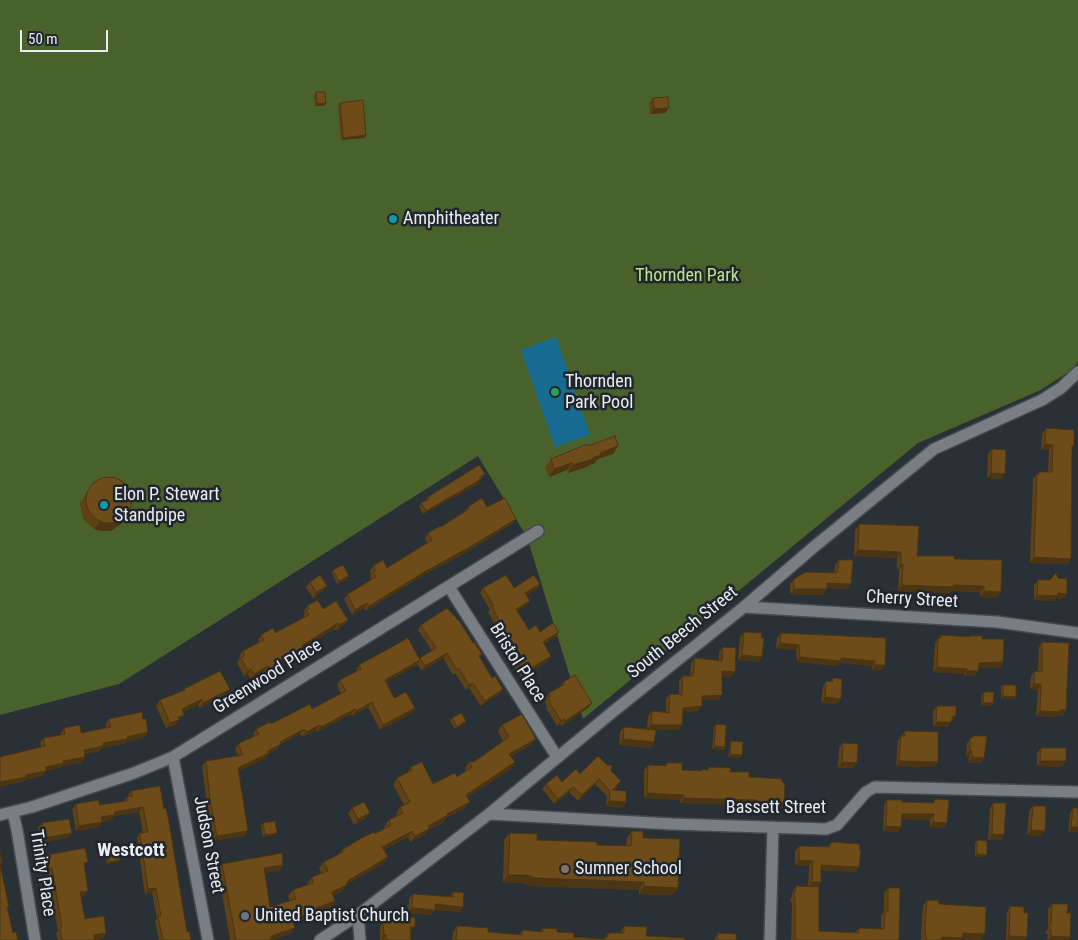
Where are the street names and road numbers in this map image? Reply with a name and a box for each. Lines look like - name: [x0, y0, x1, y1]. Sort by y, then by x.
- street label: South Beech Street: [624, 582, 742, 684]
- street label: Cherry Street: [865, 587, 959, 613]
- street label: Bristol Place: [484, 619, 550, 707]
- street label: Greenwood Place: [210, 635, 326, 719]
- street label: Judson Street: [188, 795, 228, 895]
- street label: Bassett Street: [726, 797, 826, 819]
- street label: Trinity Place: [24, 828, 60, 918]

